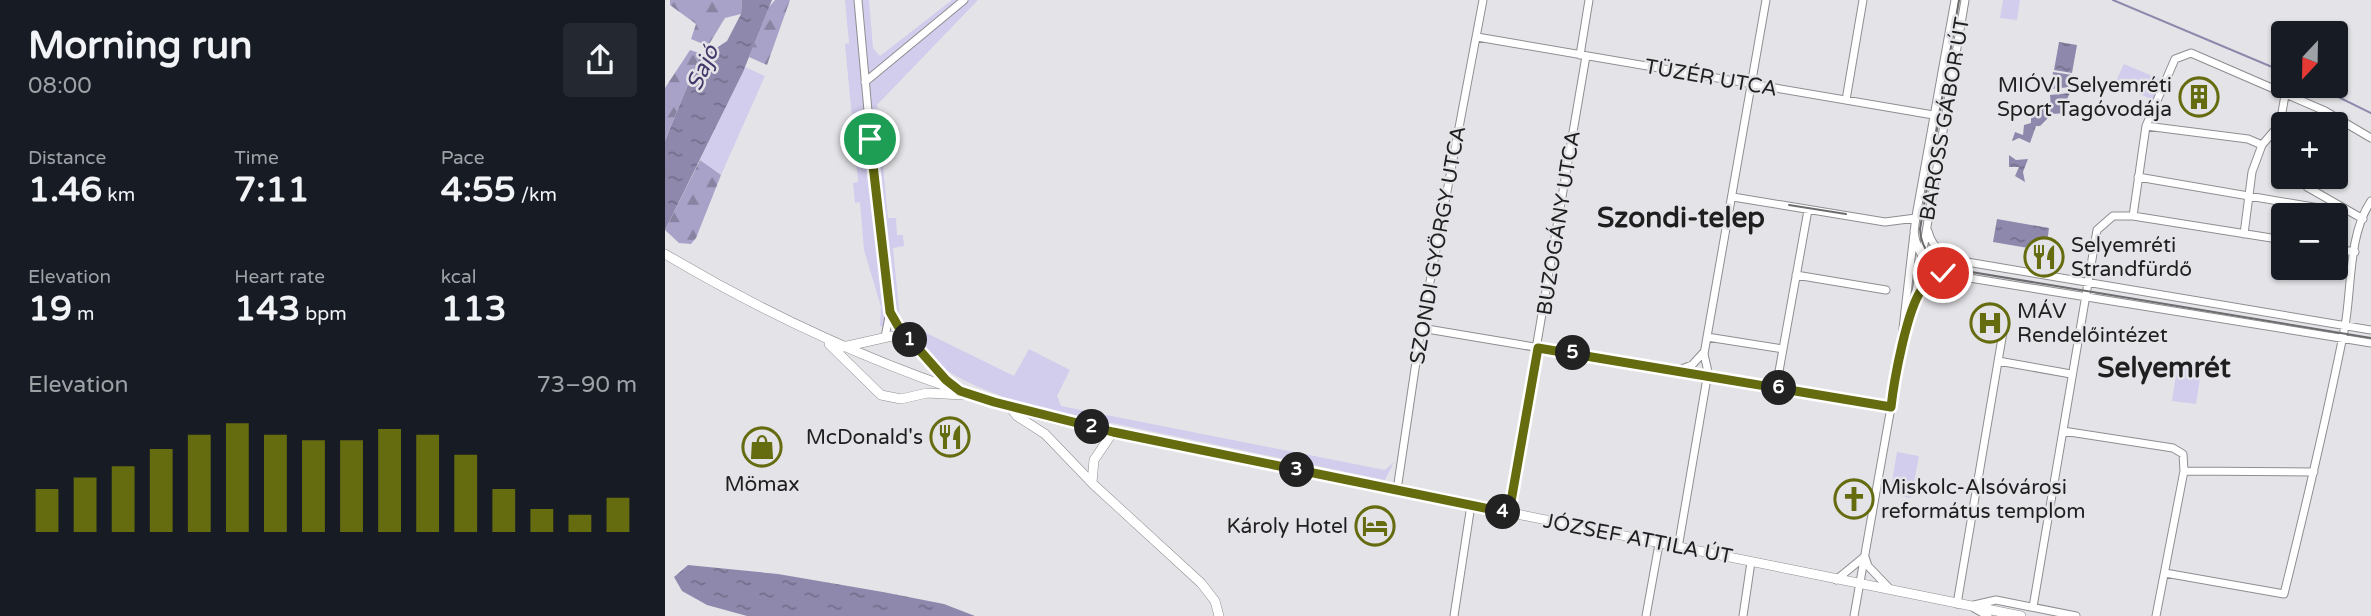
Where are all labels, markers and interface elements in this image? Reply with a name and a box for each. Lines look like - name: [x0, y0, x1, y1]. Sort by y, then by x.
- street label: BAROSS GÁBOR ÚT: [1915, 15, 1975, 223]
- north arrow: [2271, 21, 2349, 98]
- map controls: [2271, 21, 2348, 280]
- text: Morning run: [28, 23, 252, 69]
- button: share: [563, 23, 637, 97]
- water label: Sajó: [681, 40, 726, 95]
- street label: TÜZÉR UTCA: [1643, 54, 1779, 102]
- text: 08:00: [28, 72, 92, 100]
- place label: MIÓVI Selyemréti Sport Tagóvodája: [1997, 73, 2172, 122]
- building icon: MIÓVI Selyemréti Sport Tagóvodája: [2178, 76, 2220, 118]
- pin: [840, 109, 900, 169]
- button: +: [2271, 112, 2348, 189]
- icon: arrive: [851, 120, 889, 158]
- street label: SZONDI GYÖRGY UTCA: [1405, 124, 1471, 366]
- street label: BUZOGÁNY UTCA: [1532, 129, 1586, 317]
- text: Distance: [28, 147, 106, 169]
- text: Time: [234, 147, 279, 169]
- text: Pace: [441, 147, 484, 169]
- text: 1.46: [28, 169, 102, 211]
- text: 7:11: [234, 169, 309, 211]
- text: 4:55: [441, 169, 516, 211]
- text: km: [102, 184, 135, 206]
- text: /km: [516, 184, 557, 206]
- district label: Szondi-telep: [1597, 201, 1765, 235]
- button: −: [2271, 203, 2348, 280]
- place label: Selyemréti Strandfürdő: [2071, 233, 2192, 282]
- restaurant icon: Selyemréti Strandfürdő: [2023, 236, 2065, 278]
- pin: [1913, 243, 1973, 303]
- icon: check: [1924, 254, 1962, 292]
- text: Elevation: [28, 266, 111, 288]
- text: Heart rate: [234, 266, 325, 288]
- text: kcal: [441, 266, 476, 288]
- text: 19: [28, 288, 72, 330]
- text: 143: [234, 288, 300, 330]
- text: 113: [441, 288, 507, 330]
- place label: MÁV Rendelőintézet: [2017, 299, 2168, 348]
- hospital icon: MÁV Rendelőintézet: [1969, 302, 2011, 344]
- text: m: [72, 303, 94, 325]
- text: bpm: [300, 303, 347, 325]
- pin: 1: [893, 322, 927, 358]
- text: 1: [904, 328, 915, 350]
- pin: 5: [1555, 336, 1591, 370]
- text: 5: [1567, 341, 1578, 363]
- district label: Selyemrét: [2097, 351, 2231, 385]
- pin: 6: [1761, 370, 1797, 406]
- text: Elevation: [28, 371, 129, 399]
- text: 73–90 m: [536, 371, 637, 399]
- text: 6: [1773, 376, 1784, 398]
- pin: 2: [1075, 410, 1109, 444]
- text: 2: [1086, 415, 1097, 437]
- restaurant icon: McDonald's: [929, 416, 971, 458]
- place label: McDonald's: [806, 425, 923, 450]
- shop icon: Mömax: [741, 426, 783, 468]
- pin: 3: [1279, 452, 1315, 488]
- text: 3: [1291, 458, 1302, 480]
- place label: Mömax: [724, 472, 800, 497]
- place label: Miskolc-Alsóvárosi református templom: [1881, 475, 2086, 524]
- church icon: Miskolc-Alsóvárosi református templom: [1833, 478, 1875, 520]
- pin: 4: [1485, 494, 1521, 530]
- text: 4: [1497, 500, 1508, 522]
- hotel icon: Károly Hotel: [1354, 505, 1396, 547]
- street label: JÓZSEF ATTILA ÚT: [1541, 508, 1735, 570]
- place label: Károly Hotel: [1226, 514, 1348, 539]

